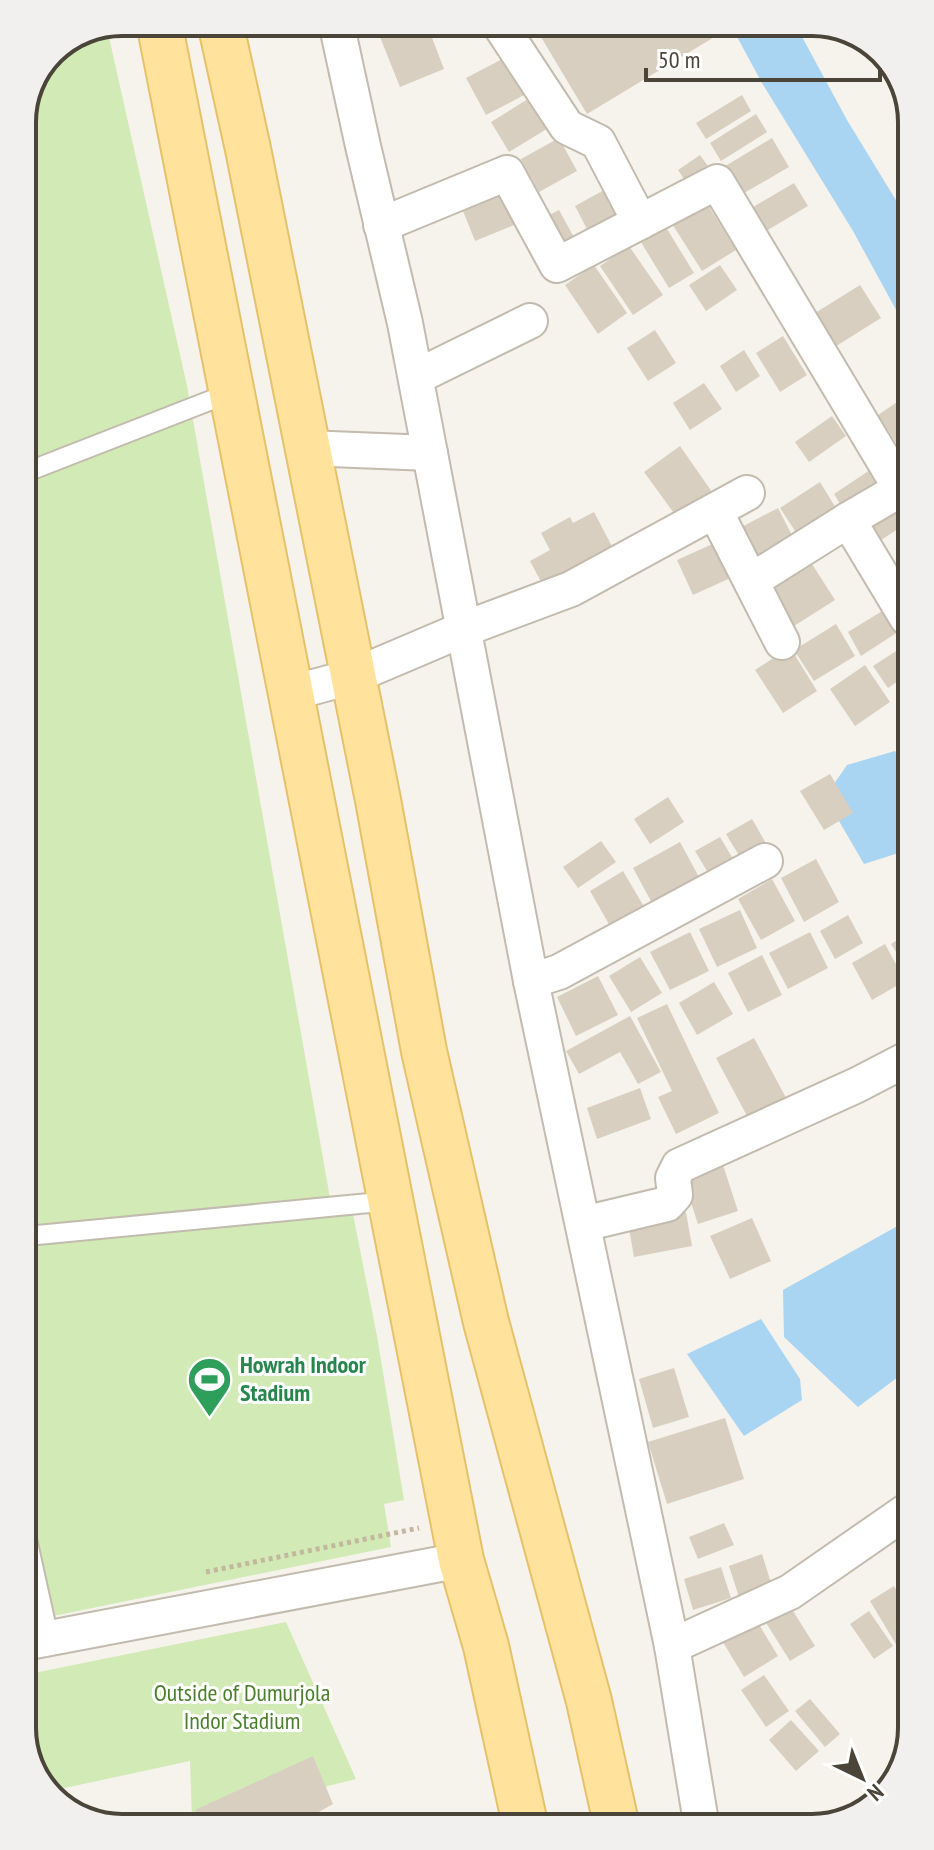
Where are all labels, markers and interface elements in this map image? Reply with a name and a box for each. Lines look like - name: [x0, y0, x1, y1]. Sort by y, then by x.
- scale bar: [646, 32, 880, 82]
- text: 50 m: [658, 44, 700, 75]
- place label: Howrah Indoor Stadium: [240, 1349, 367, 1408]
- sports icon: Howrah Indoor Stadium: [185, 1355, 233, 1418]
- park label: Outside of Dumurjola Indor Stadium: [154, 1677, 330, 1736]
- north arrow: [822, 1738, 902, 1818]
- text: N: [862, 1778, 890, 1807]

